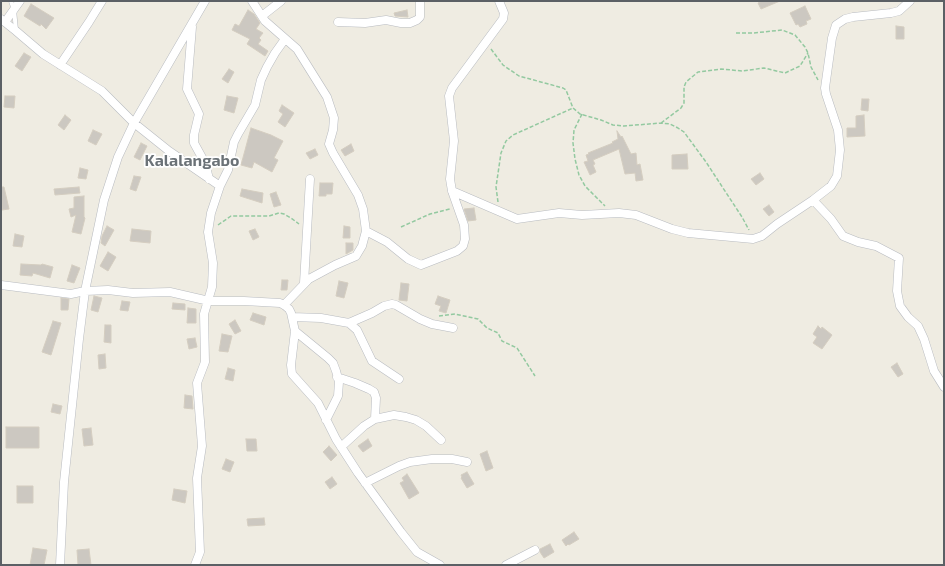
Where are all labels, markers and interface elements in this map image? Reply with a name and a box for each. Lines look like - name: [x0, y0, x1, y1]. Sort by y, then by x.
- district label: Kalalangabo: [145, 151, 239, 171]

